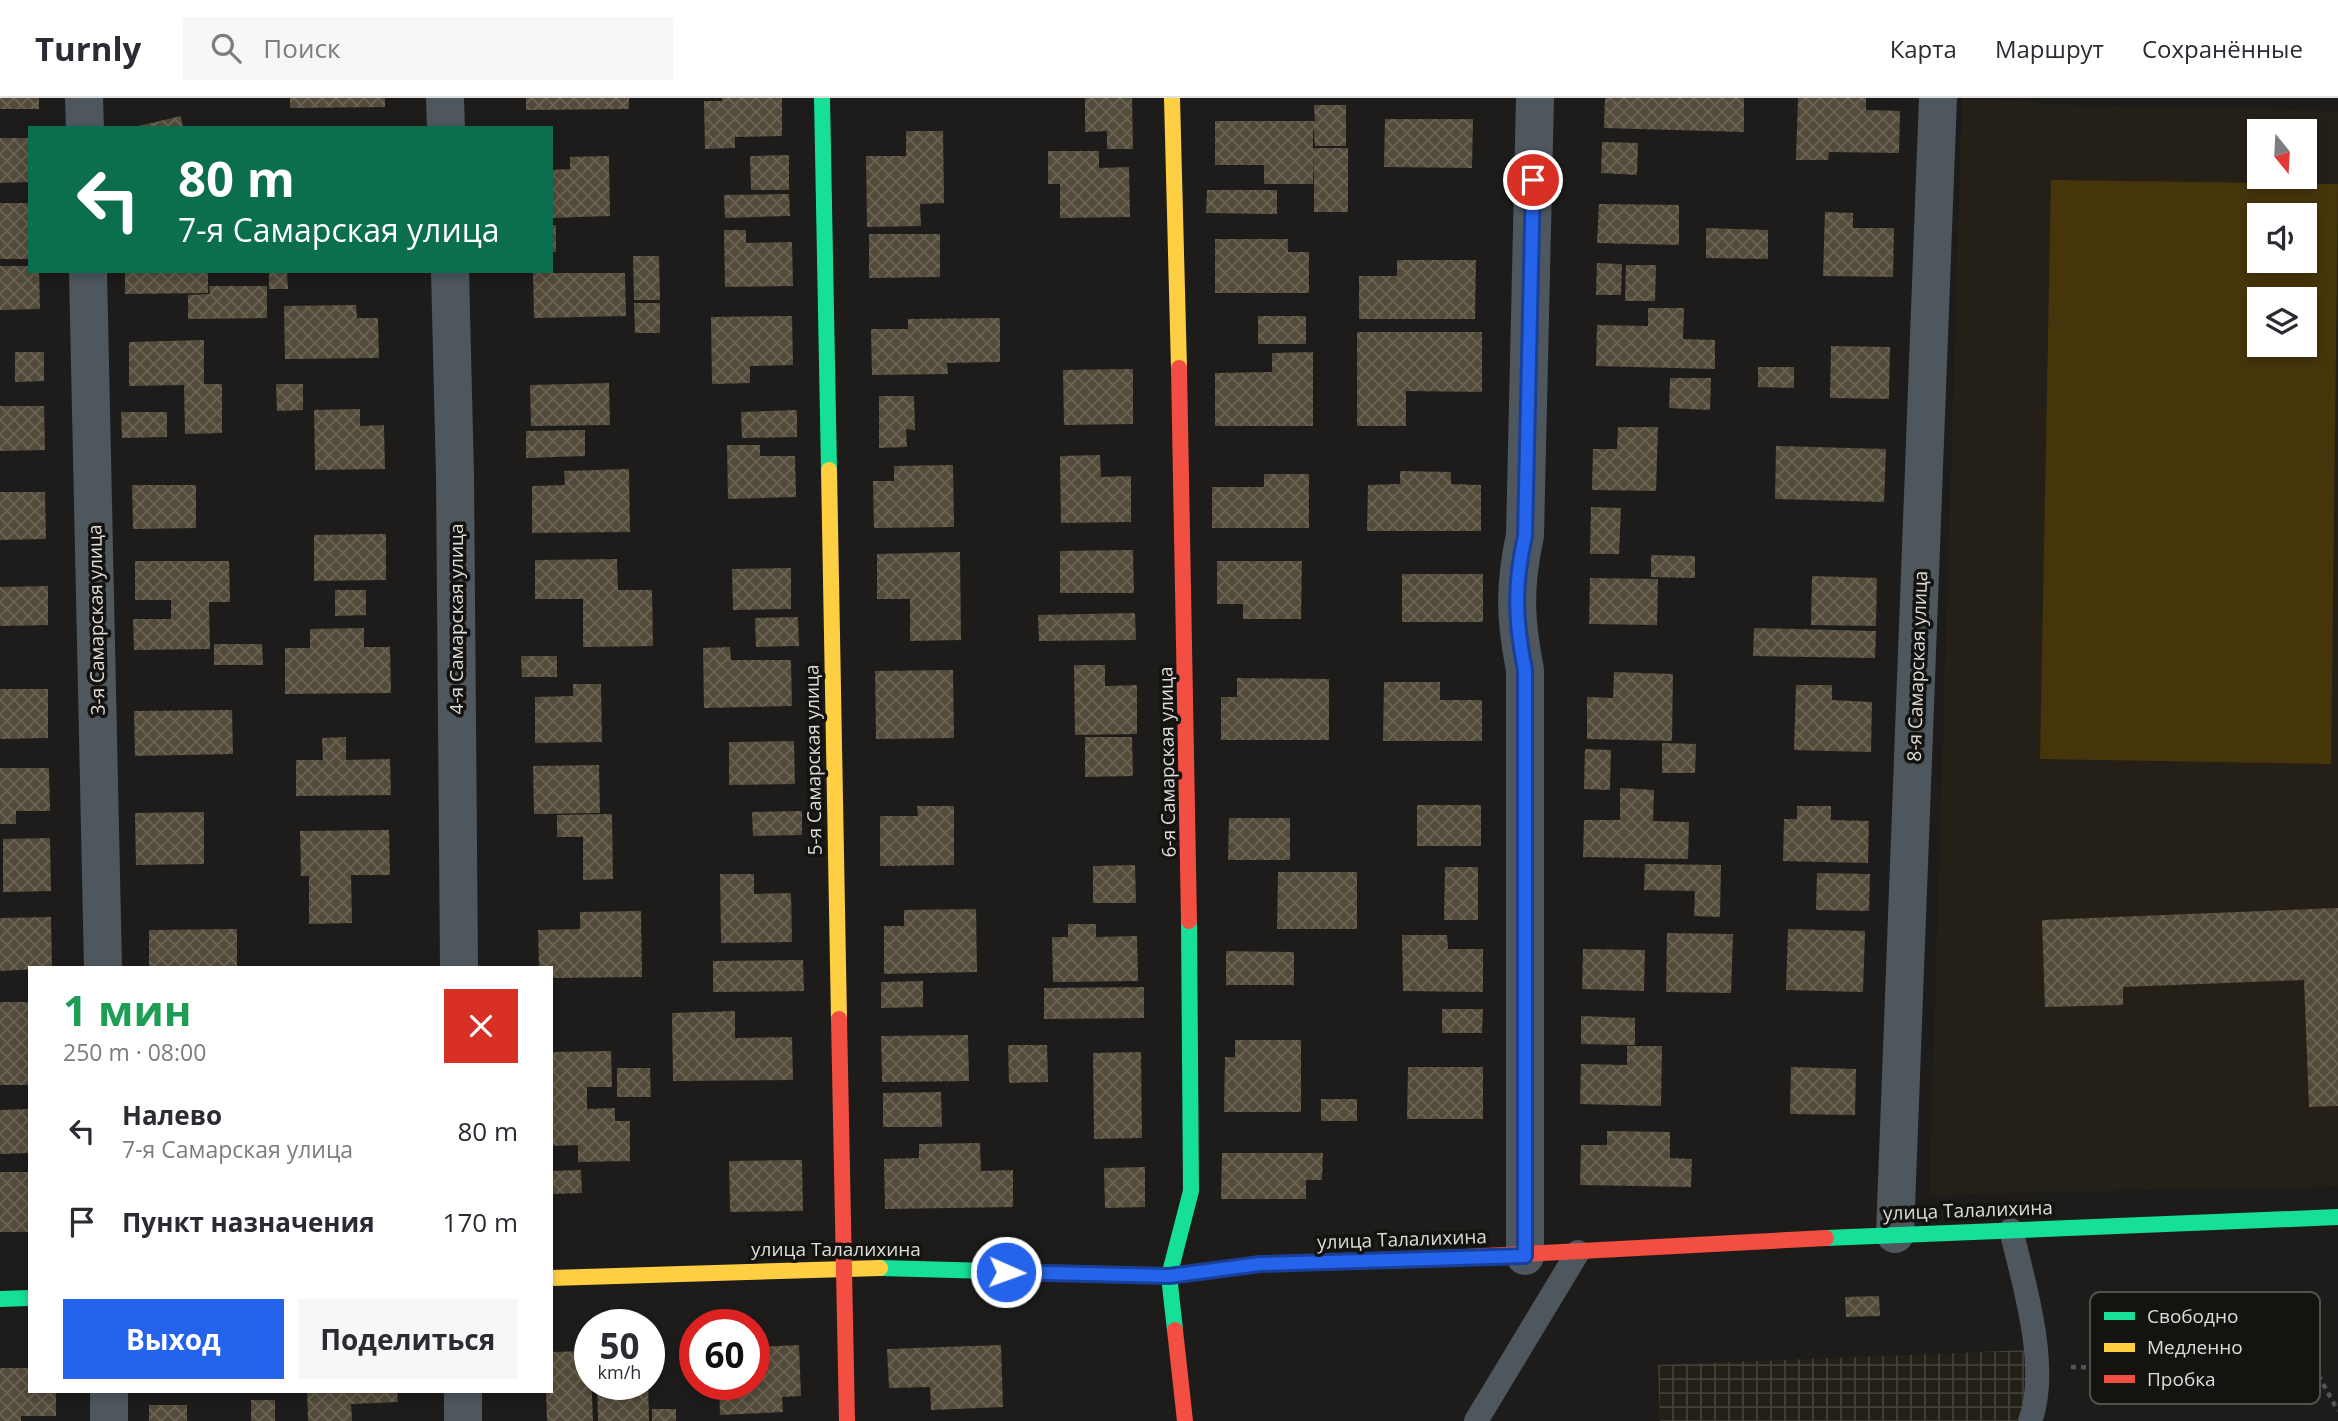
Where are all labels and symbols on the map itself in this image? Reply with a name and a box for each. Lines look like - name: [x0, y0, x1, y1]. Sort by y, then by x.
- north arrow: [2247, 119, 2317, 189]
- pin: [1503, 150, 1563, 210]
- street label: 3-я Самарская улица: [81, 524, 111, 716]
- street label: 4-я Самарская улица: [443, 524, 469, 714]
- street label: 8-я Самарская улица: [1901, 570, 1933, 762]
- street label: 5-я Самарская улица: [798, 664, 828, 856]
- street label: 6-я Самарская улица: [1152, 666, 1182, 858]
- street label: улица Талалихина: [1883, 1194, 2053, 1226]
- street label: улица Талалихина: [1317, 1223, 1487, 1255]
- position arrow: [969, 1235, 1043, 1309]
- street label: улица Талалихина: [751, 1236, 921, 1262]
- legend: [2090, 1292, 2320, 1404]
- text: Свободно: [2147, 1303, 2238, 1329]
- speed limit sign: 60: [679, 1309, 770, 1400]
- text: Медленно: [2147, 1334, 2243, 1360]
- text: Пробка: [2147, 1366, 2216, 1392]

